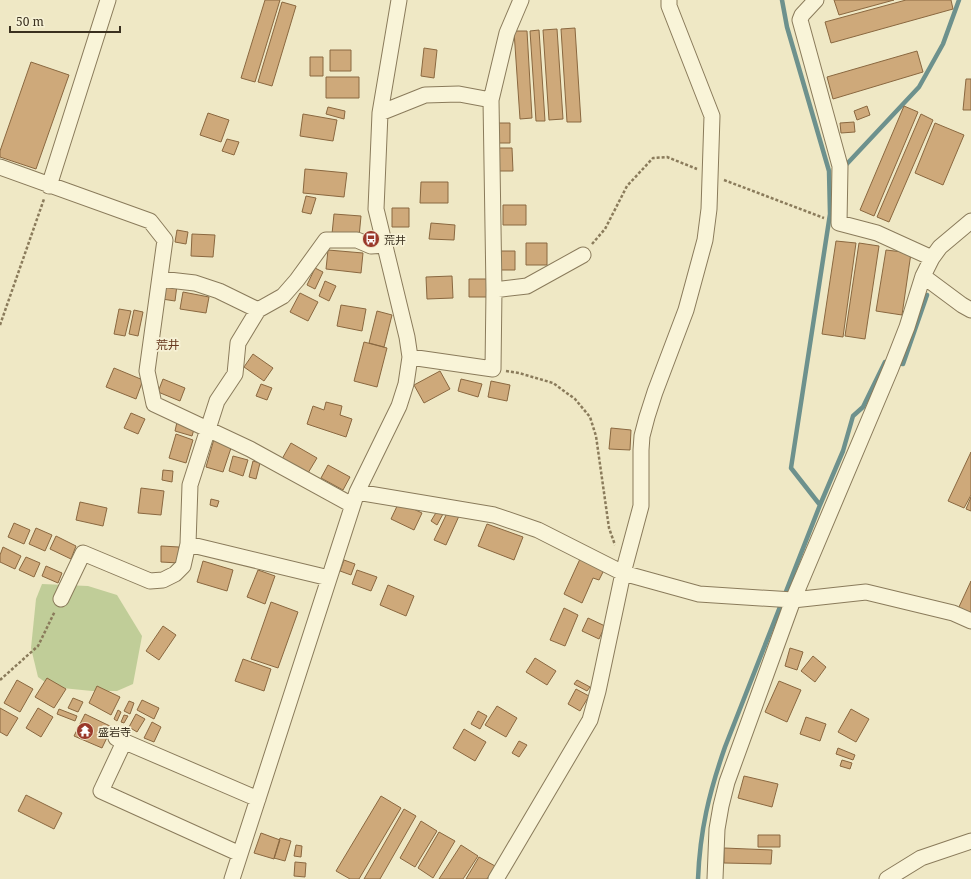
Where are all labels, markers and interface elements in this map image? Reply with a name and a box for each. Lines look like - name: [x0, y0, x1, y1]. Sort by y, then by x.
- scale bar: [10, 8, 120, 34]
- text: 50 m: [16, 13, 44, 30]
- bus stop icon: 荒井: [361, 229, 381, 249]
- place label: 荒井: [384, 232, 406, 247]
- district label: 荒井: [156, 336, 180, 353]
- temple icon: 盛岩寺: [75, 721, 95, 741]
- place label: 盛岩寺: [98, 724, 131, 739]

